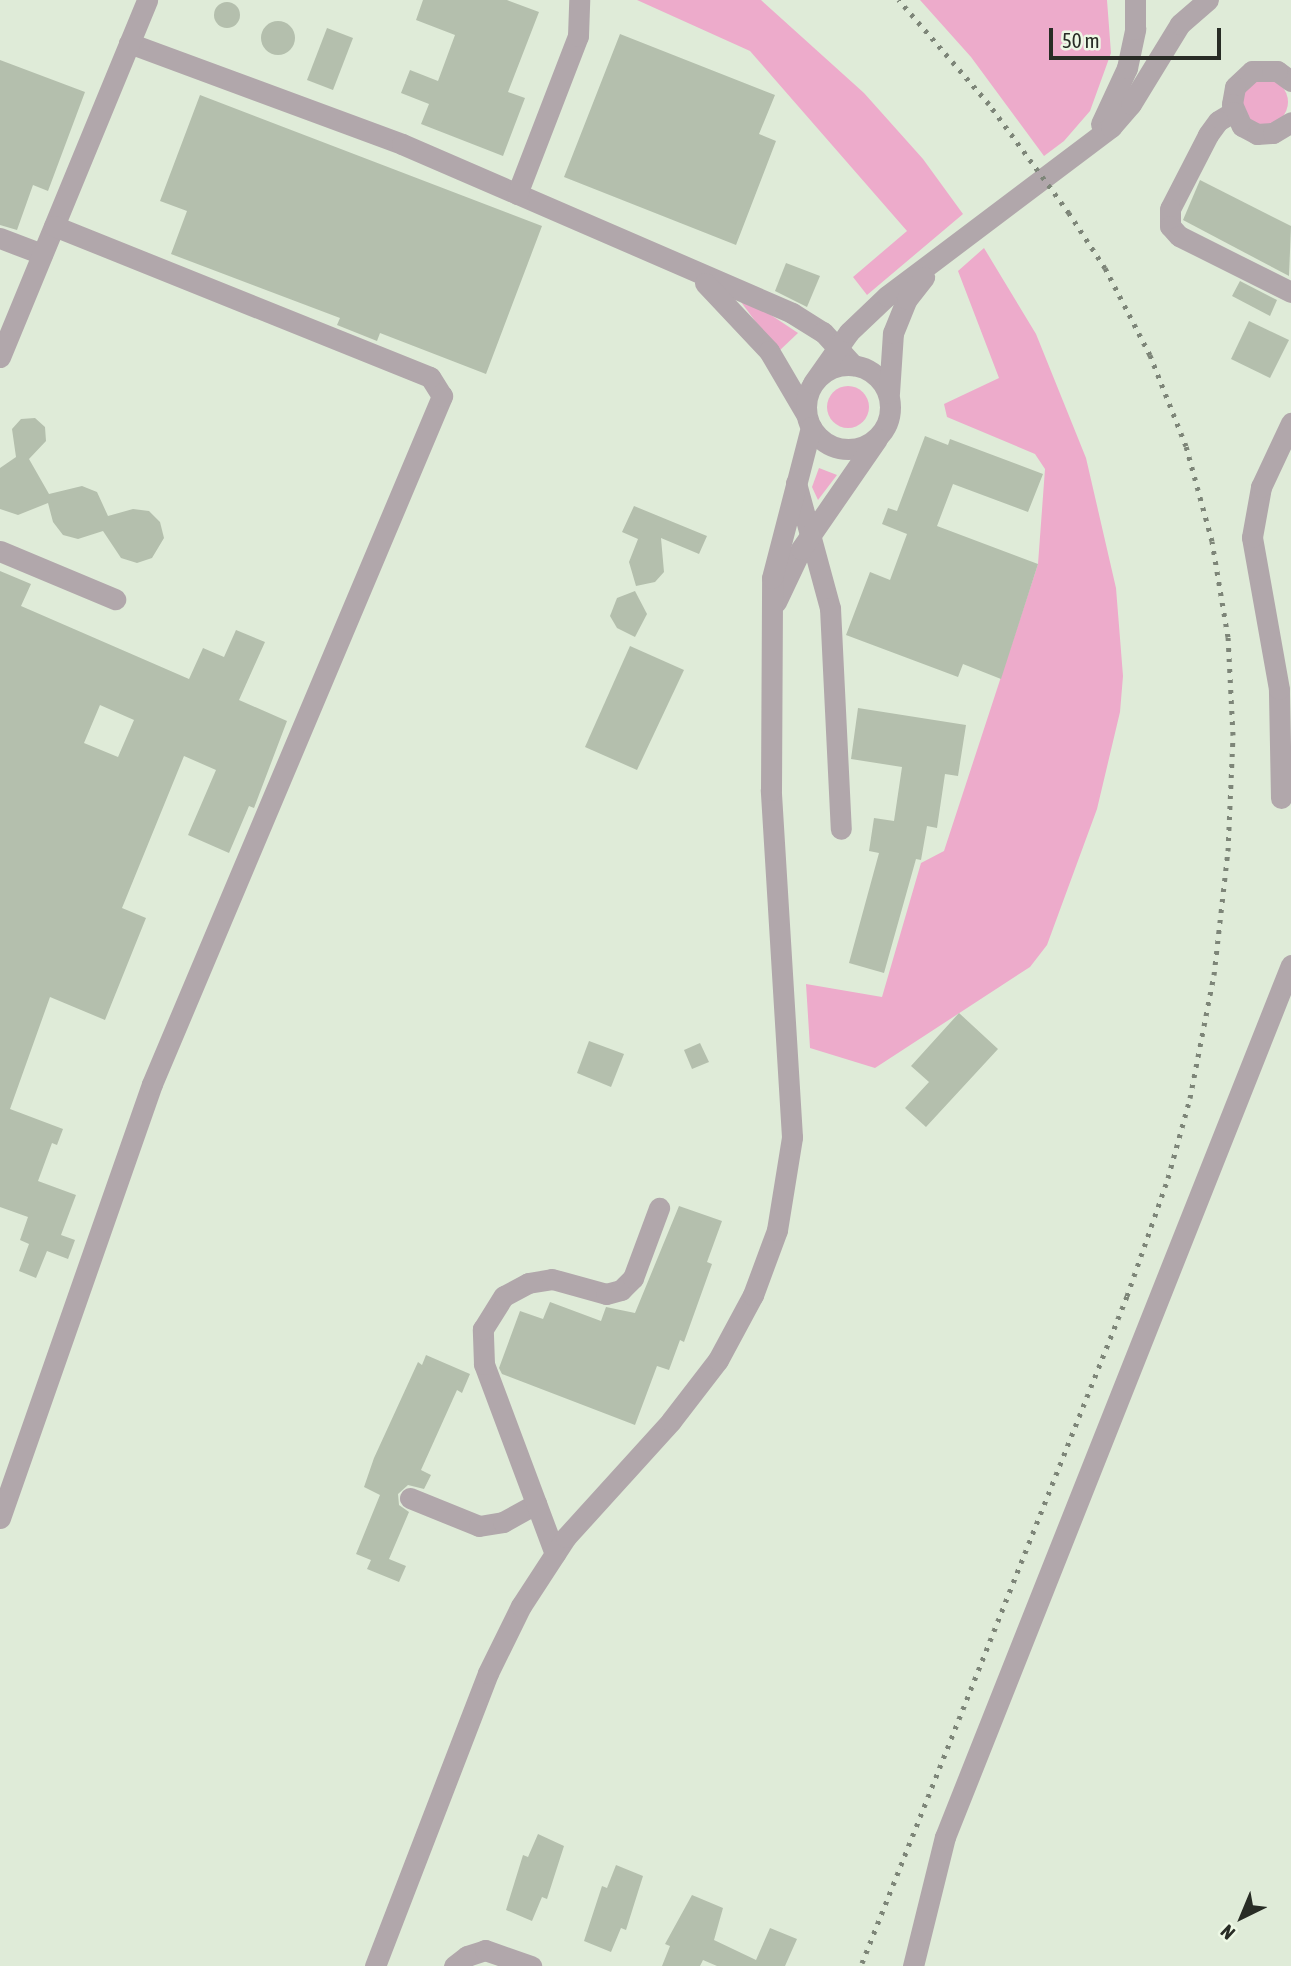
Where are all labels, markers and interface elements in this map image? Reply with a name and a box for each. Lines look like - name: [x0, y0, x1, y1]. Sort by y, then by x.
- scale bar: [1053, 14, 1224, 58]
- text: 50 m: [1062, 28, 1100, 52]
- north arrow: [1207, 1882, 1277, 1952]
- text: N: [1216, 1920, 1239, 1944]

